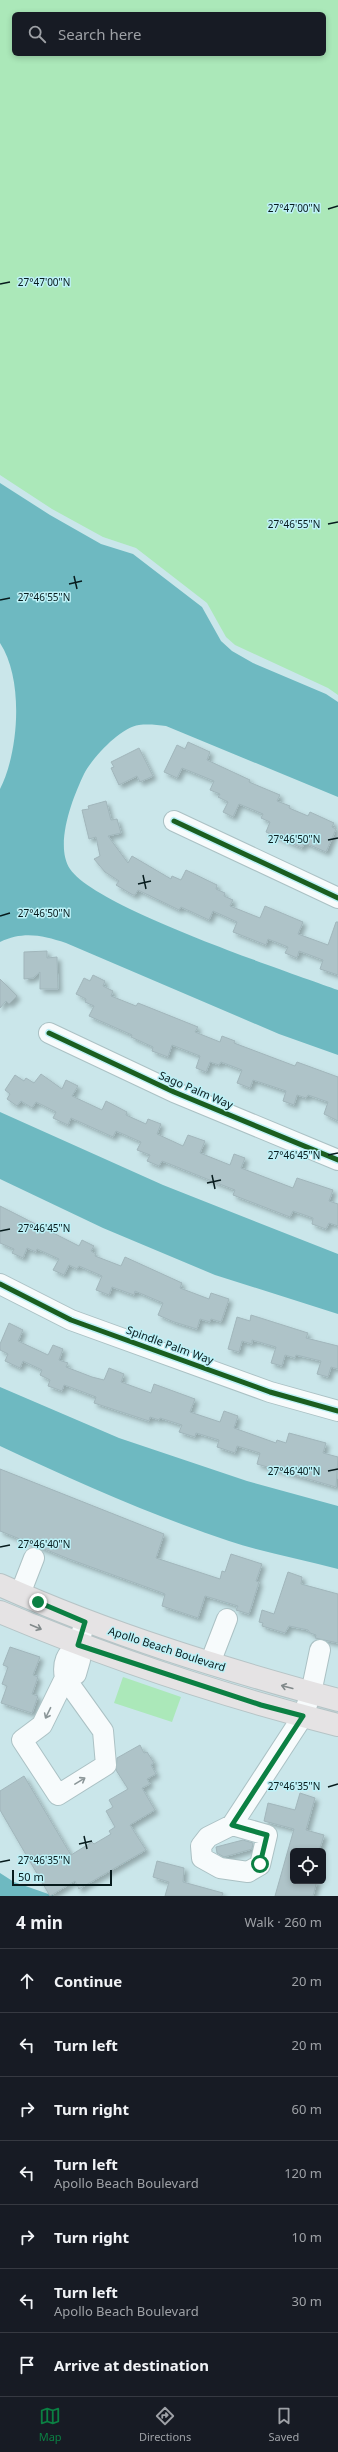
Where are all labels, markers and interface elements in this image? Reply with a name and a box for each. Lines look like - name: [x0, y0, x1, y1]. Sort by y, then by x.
- search box: [12, 12, 326, 56]
- icon: search: [26, 23, 48, 45]
- text: Search here: [58, 24, 141, 44]
- text: 27°47'00"N: [268, 201, 320, 215]
- text: 27°47'00"N: [18, 275, 70, 289]
- text: 27°46'55"N: [268, 517, 320, 531]
- text: 27°46'55"N: [18, 590, 70, 604]
- text: 27°46'50"N: [268, 832, 320, 846]
- text: 27°46'50"N: [18, 906, 70, 920]
- street label: Sago Palm Way: [157, 1067, 236, 1112]
- text: 27°46'45"N: [268, 1148, 320, 1162]
- text: 27°46'45"N: [18, 1221, 70, 1235]
- street label: Spindle Palm Way: [125, 1322, 216, 1367]
- text: 27°46'40"N: [268, 1464, 320, 1478]
- text: 27°46'40"N: [18, 1537, 70, 1551]
- route end: [29, 1593, 47, 1611]
- street label: Apollo Beach Boulevard: [107, 1622, 228, 1675]
- one-way arrow: [30, 1624, 42, 1632]
- one-way arrow: [281, 1682, 294, 1690]
- one-way arrow: [43, 1707, 51, 1719]
- one-way arrow: [74, 1777, 85, 1785]
- text: 27°46'35"N: [268, 1779, 320, 1793]
- map controls: [290, 1848, 326, 1884]
- button: locate: [290, 1848, 326, 1884]
- text: 27°46'35"N: [18, 1853, 70, 1867]
- route start: [251, 1855, 269, 1873]
- scale bar: [12, 1868, 112, 1887]
- text: 50 m: [18, 1869, 44, 1884]
- text: 4 min: [16, 1911, 63, 1934]
- text: Walk · 260 m: [244, 1913, 322, 1931]
- icon: ahead: [16, 1970, 38, 1992]
- text: Continue: [54, 1971, 122, 1991]
- text: 20 m: [292, 1972, 322, 1990]
- icon: left: [16, 2034, 38, 2056]
- text: Turn left: [54, 2035, 118, 2055]
- text: 20 m: [292, 2036, 322, 2054]
- icon: right: [16, 2098, 38, 2120]
- text: Turn right: [54, 2099, 129, 2119]
- text: 60 m: [292, 2100, 322, 2118]
- text: Turn left: [54, 2154, 118, 2174]
- icon: left: [16, 2162, 38, 2184]
- text: 120 m: [284, 2164, 322, 2182]
- text: Apollo Beach Boulevard: [54, 2174, 199, 2192]
- icon: right: [16, 2226, 38, 2248]
- text: Turn right: [54, 2227, 129, 2247]
- text: 10 m: [292, 2228, 322, 2246]
- text: Turn left: [54, 2282, 118, 2302]
- icon: left: [16, 2290, 38, 2312]
- text: 30 m: [292, 2292, 322, 2310]
- text: Apollo Beach Boulevard: [54, 2302, 199, 2320]
- icon: arrive: [16, 2354, 38, 2376]
- text: Arrive at destination: [54, 2355, 209, 2375]
- tab: Map: [39, 2405, 62, 2444]
- tab: Directions: [139, 2405, 191, 2444]
- tab: Saved: [269, 2405, 299, 2444]

